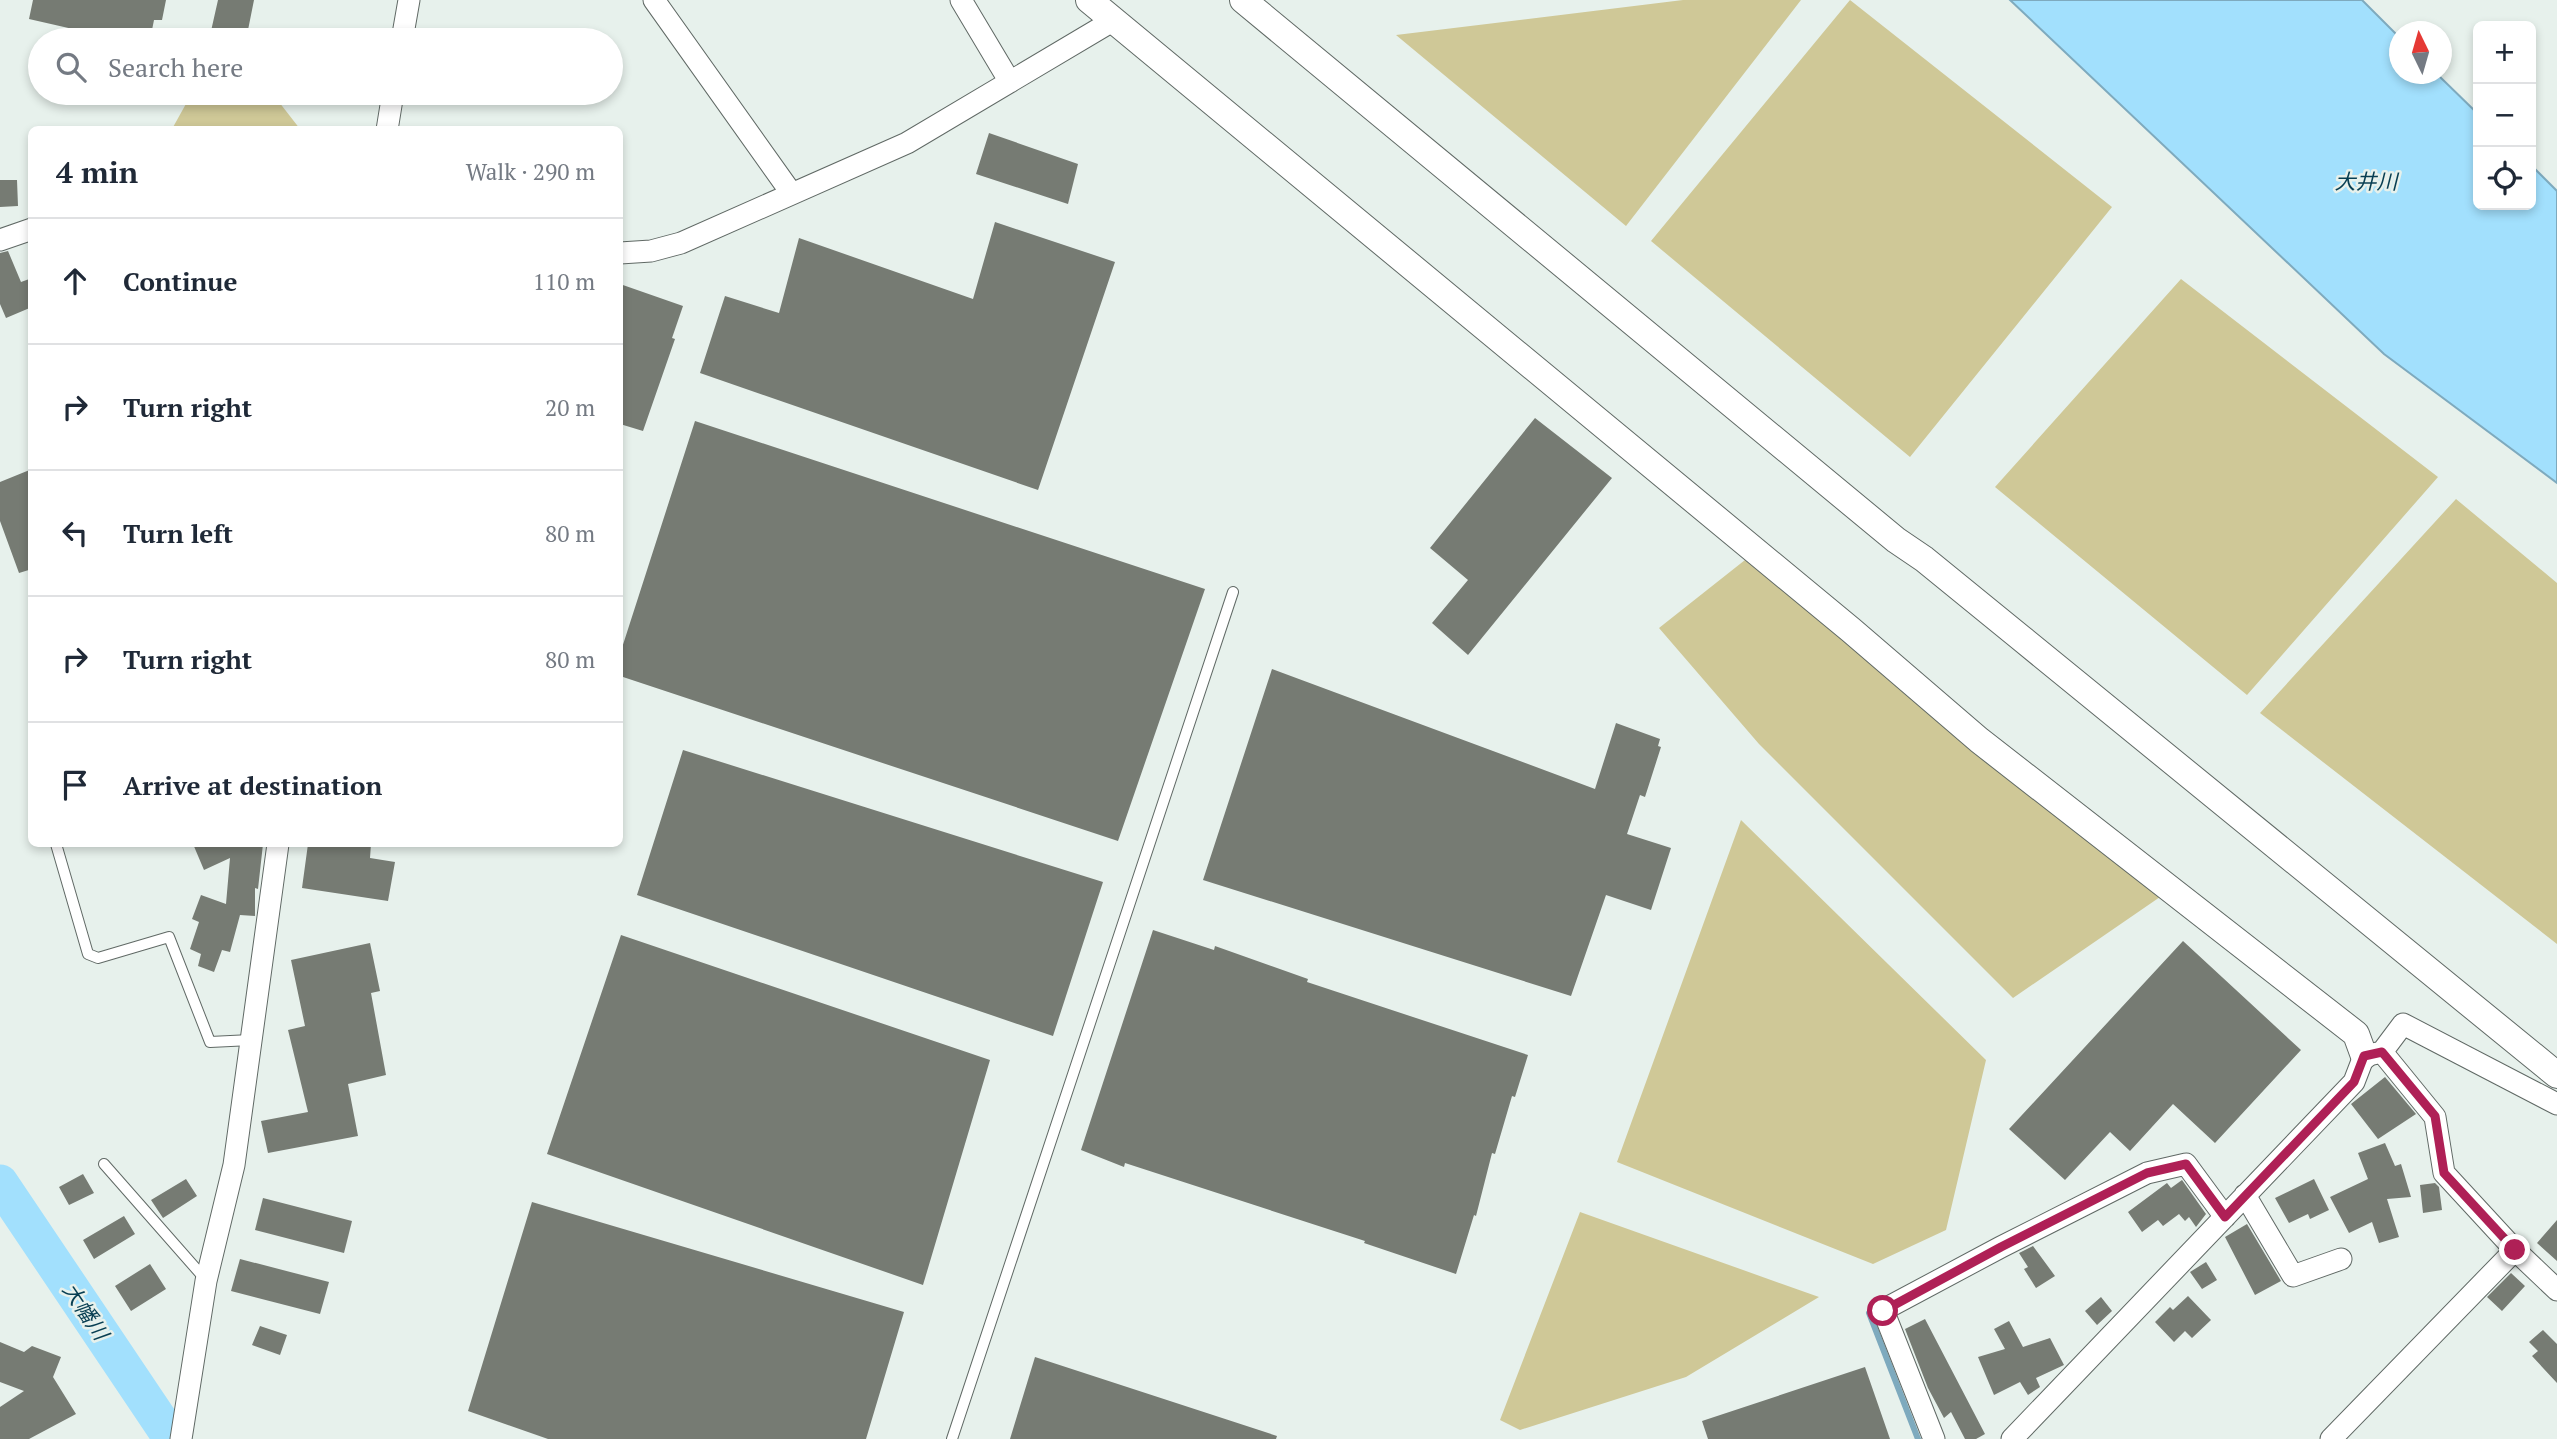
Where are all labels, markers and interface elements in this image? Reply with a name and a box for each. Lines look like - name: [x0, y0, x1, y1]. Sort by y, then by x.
- north arrow: [2389, 21, 2452, 84]
- map controls: [2473, 21, 2536, 210]
- button: +: [2473, 21, 2536, 84]
- search box: [28, 28, 623, 105]
- icon: search: [52, 48, 90, 86]
- text: Search here: [108, 50, 243, 84]
- button: −: [2473, 84, 2536, 147]
- button: locate: [2473, 147, 2536, 210]
- text: 4 min: [56, 152, 138, 192]
- text: Walk · 290 m: [466, 156, 595, 187]
- water label: 大井川: [2335, 167, 2399, 195]
- icon: ahead: [56, 262, 94, 300]
- text: Continue: [123, 264, 237, 298]
- text: 110 m: [533, 266, 595, 297]
- icon: right: [56, 388, 94, 426]
- text: Turn right: [123, 390, 252, 424]
- text: 20 m: [545, 392, 595, 423]
- icon: left: [56, 514, 94, 552]
- text: Turn left: [123, 516, 233, 550]
- text: 80 m: [545, 518, 595, 549]
- icon: right: [56, 640, 94, 678]
- text: Turn right: [123, 642, 252, 676]
- text: 80 m: [545, 644, 595, 675]
- icon: arrive: [56, 766, 94, 804]
- text: Arrive at destination: [123, 768, 382, 802]
- route end: [2499, 1234, 2530, 1265]
- water label: 大幡川: [57, 1277, 116, 1347]
- route start: [1867, 1295, 1898, 1326]

